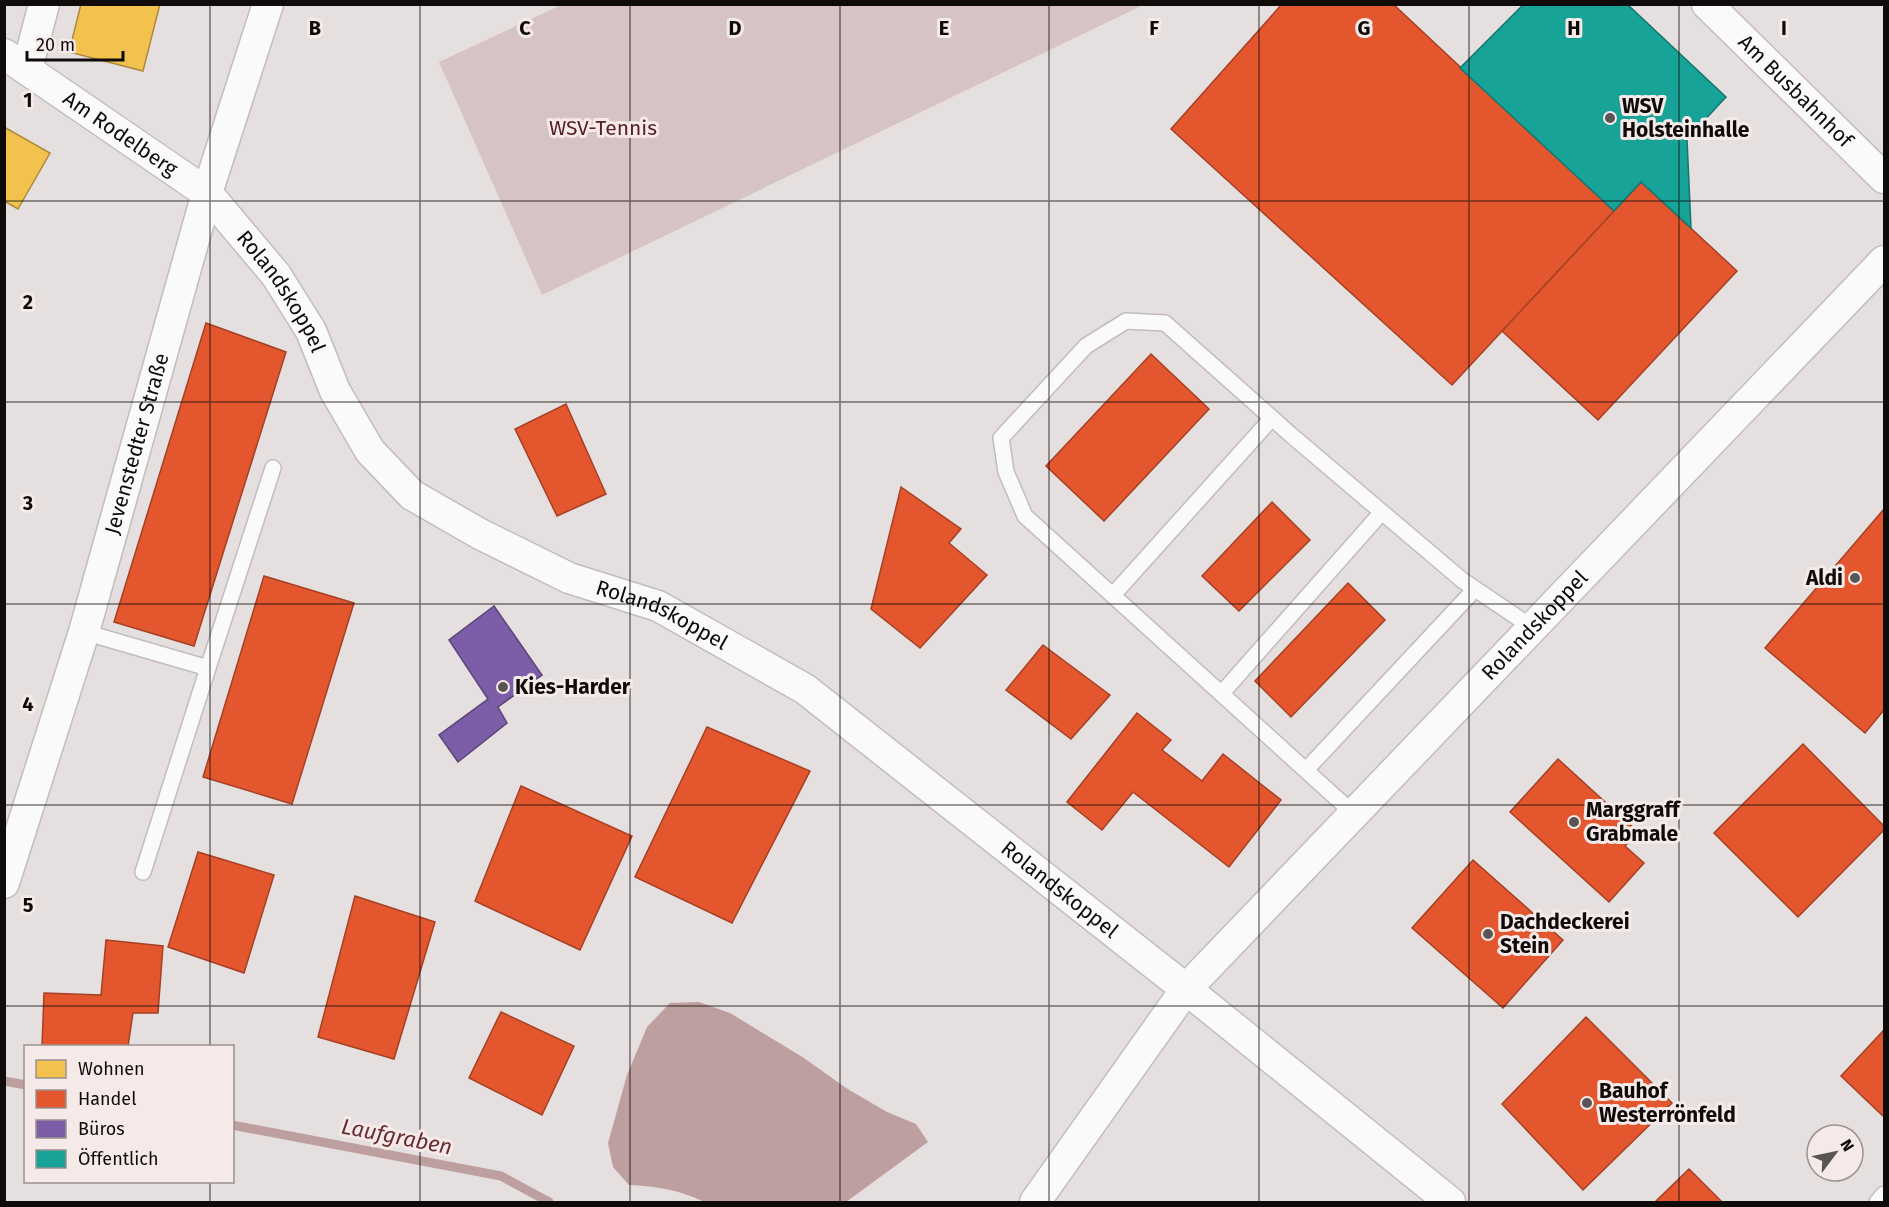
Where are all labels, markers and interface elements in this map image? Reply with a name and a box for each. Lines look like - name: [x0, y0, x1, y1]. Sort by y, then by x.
- text: B: [309, 16, 321, 40]
- text: C: [519, 16, 531, 40]
- text: D: [728, 16, 742, 40]
- text: E: [939, 16, 949, 40]
- text: F: [1149, 16, 1159, 40]
- text: G: [1358, 16, 1370, 40]
- text: H: [1567, 16, 1581, 40]
- text: I: [1781, 16, 1787, 40]
- scale bar: [27, 24, 123, 62]
- street label: Am Busbahnhof: [1733, 29, 1860, 154]
- text: 20 m: [36, 34, 75, 56]
- street label: Am Rodelberg: [58, 85, 183, 182]
- text: 1: [23, 88, 33, 112]
- place label: WSV Holsteinhalle: [1622, 93, 1750, 143]
- marker: WSV Holsteinhalle: [1603, 111, 1617, 125]
- park label: WSV-Tennis: [549, 115, 657, 141]
- street label: Rolandskoppel: [231, 225, 331, 356]
- text: 2: [23, 290, 33, 314]
- street label: Jevenstedter Straße: [99, 350, 175, 537]
- text: 3: [22, 491, 33, 515]
- street label: Rolandskoppel: [1476, 565, 1593, 686]
- place label: Aldi: [1805, 565, 1843, 591]
- marker: Aldi: [1848, 571, 1862, 585]
- street label: Rolandskoppel: [593, 574, 732, 656]
- place label: Kies-Harder: [515, 674, 631, 700]
- marker: Kies-Harder: [496, 680, 510, 694]
- text: 4: [22, 692, 34, 716]
- place label: Marggraff Grabmale: [1586, 797, 1682, 847]
- marker: Marggraff Grabmale: [1567, 815, 1581, 829]
- street label: Rolandskoppel: [996, 835, 1124, 944]
- text: 5: [23, 893, 34, 917]
- place label: Dachdeckerei Stein: [1500, 909, 1630, 959]
- marker: Dachdeckerei Stein: [1481, 927, 1495, 941]
- legend: [24, 1045, 234, 1183]
- text: Wohnen: [78, 1058, 145, 1080]
- place label: Bauhof Westerrönfeld: [1599, 1078, 1736, 1128]
- text: Handel: [78, 1088, 136, 1110]
- marker: Bauhof Westerrönfeld: [1580, 1096, 1594, 1110]
- water label: Laufgraben: [339, 1113, 455, 1160]
- text: Büros: [78, 1118, 125, 1140]
- north arrow: [1805, 1123, 1865, 1183]
- text: N: [1836, 1136, 1858, 1155]
- text: Öffentlich: [78, 1148, 159, 1170]

